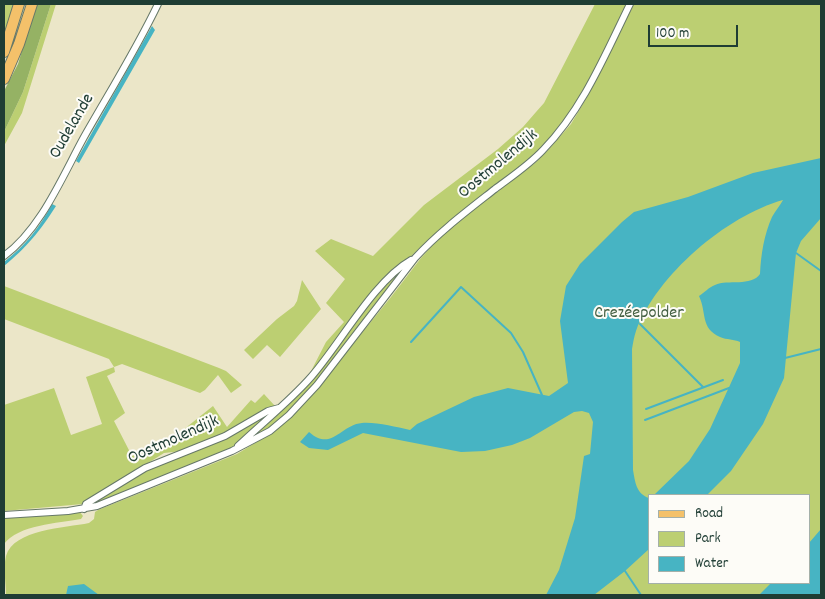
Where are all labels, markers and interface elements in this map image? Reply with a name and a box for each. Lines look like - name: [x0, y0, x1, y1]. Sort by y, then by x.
- scale bar: [650, 15, 740, 47]
- text: 100 m: [656, 23, 689, 45]
- street label: Oudelande: [46, 90, 100, 164]
- street label: Oostmolendijk: [455, 125, 543, 205]
- park label: Crezéepolder: [594, 304, 684, 326]
- street label: Oostmolendijk: [125, 411, 223, 471]
- legend: [648, 494, 810, 584]
- text: Road: [695, 503, 723, 525]
- text: Park: [695, 528, 721, 550]
- text: Water: [695, 553, 728, 575]

